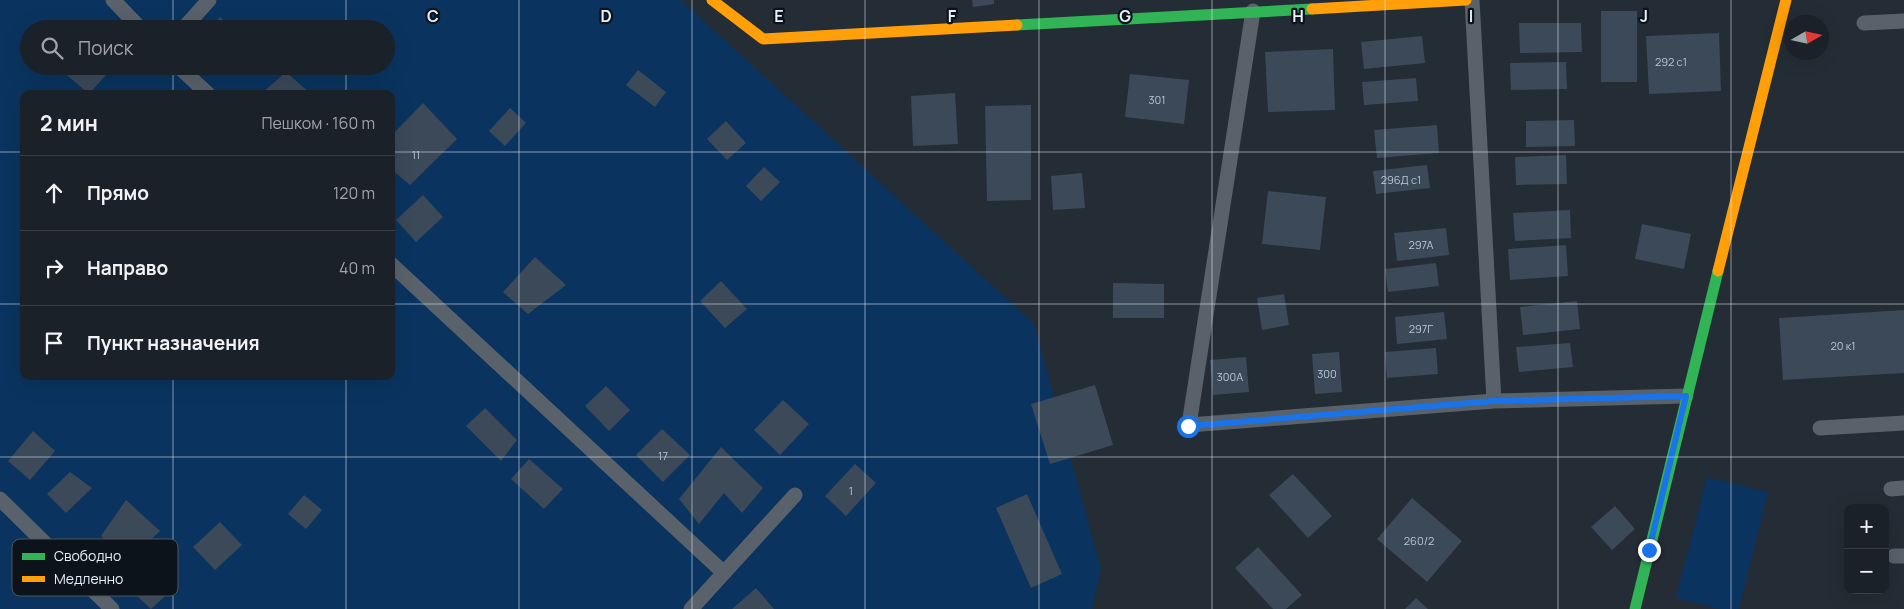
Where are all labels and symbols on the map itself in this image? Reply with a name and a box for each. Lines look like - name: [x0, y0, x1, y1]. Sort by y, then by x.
- text: C: [427, 5, 439, 27]
- text: D: [600, 5, 612, 27]
- text: E: [774, 5, 784, 27]
- text: F: [948, 5, 957, 27]
- text: G: [1119, 5, 1131, 27]
- text: H: [1292, 5, 1304, 27]
- text: I: [1469, 5, 1473, 27]
- text: J: [1640, 5, 1648, 27]
- north arrow: [1784, 15, 1829, 60]
- house number: 292 с1: [1655, 54, 1687, 69]
- house number: 301: [1148, 92, 1166, 107]
- house number: 11: [412, 147, 420, 162]
- house number: 296Д с1: [1381, 172, 1421, 187]
- house number: 297А: [1409, 237, 1434, 252]
- house number: 297Г: [1409, 321, 1433, 336]
- house number: 20 к1: [1831, 338, 1855, 353]
- house number: 300: [1317, 366, 1337, 381]
- house number: 300А: [1217, 369, 1243, 384]
- route start: [1177, 415, 1200, 438]
- house number: 17: [658, 448, 668, 463]
- house number: 1: [849, 483, 853, 498]
- house number: 260/2: [1404, 533, 1434, 548]
- legend: [12, 539, 178, 596]
- route end: [1638, 539, 1661, 562]
- text: Свободно: [54, 546, 121, 565]
- text: Медленно: [54, 569, 123, 588]

